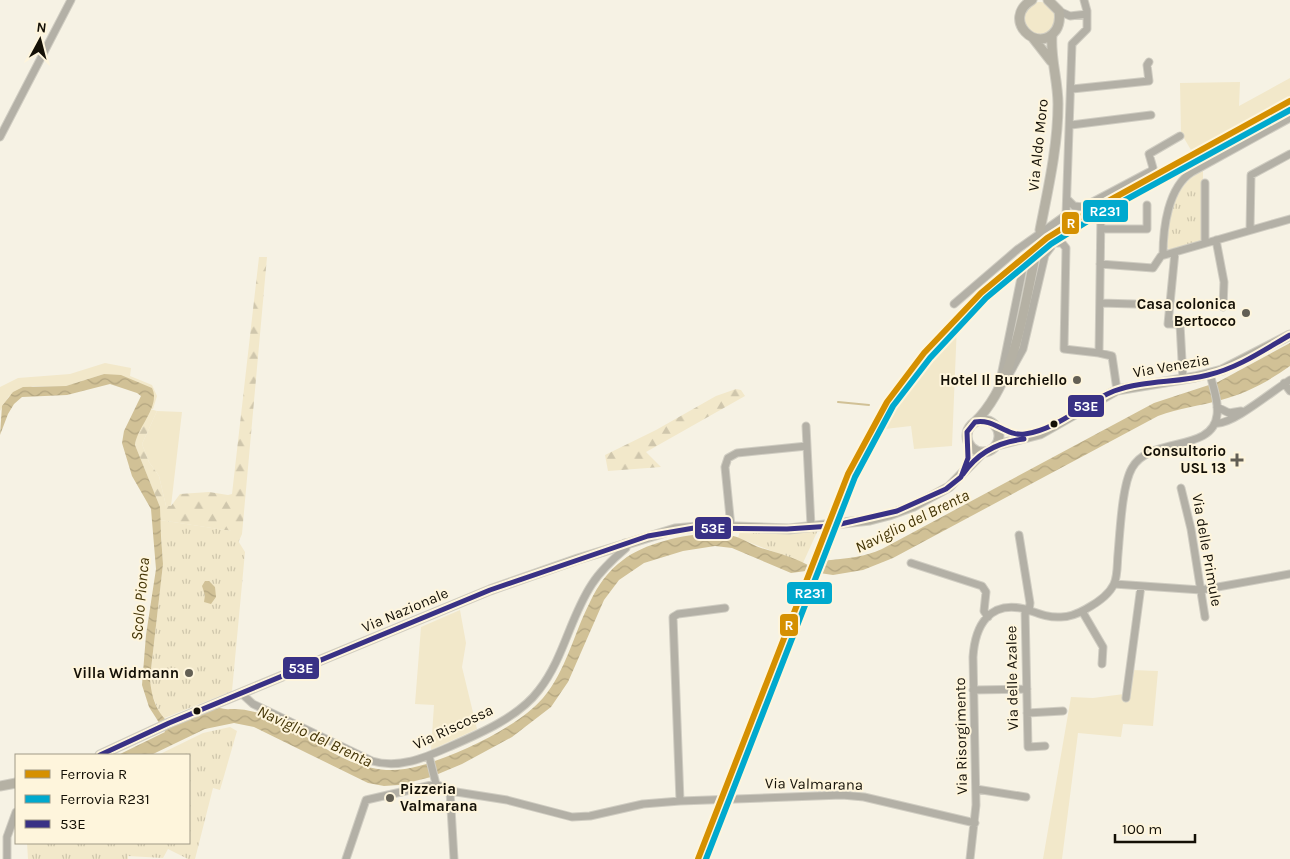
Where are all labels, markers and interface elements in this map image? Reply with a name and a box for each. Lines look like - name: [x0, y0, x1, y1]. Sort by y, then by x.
- north arrow: [15, 15, 65, 65]
- text: N: [36, 19, 48, 37]
- street label: Via Aldo Moro: [1024, 98, 1052, 192]
- line badge: R231: [1082, 199, 1129, 223]
- text: R231: [1089, 203, 1121, 220]
- line badge: R: [1061, 211, 1080, 235]
- text: R: [1066, 215, 1076, 232]
- place label: Casa colonica Bertocco: [1137, 295, 1236, 330]
- marker: Casa colonica Bertocco: [1240, 307, 1252, 319]
- street label: Via Venezia: [1132, 350, 1210, 382]
- place label: Hotel Il Burchiello: [940, 371, 1067, 389]
- marker: Hotel Il Burchiello: [1071, 374, 1083, 386]
- line badge: 53E: [1067, 394, 1105, 418]
- text: 53E: [1073, 398, 1099, 415]
- unlabelled marker: [1049, 419, 1059, 429]
- place label: Consultorio USL 13: [1143, 442, 1226, 477]
- marker: Consultorio USL 13: [1230, 453, 1244, 467]
- water label: Naviglio del Brenta: [852, 485, 972, 557]
- street label: Via delle Primule: [1188, 492, 1226, 608]
- line badge: 53E: [694, 516, 732, 540]
- text: 53E: [700, 520, 726, 537]
- water label: Scolo Pionca: [127, 557, 153, 641]
- line badge: R231: [786, 581, 833, 605]
- street label: Via Nazionale: [359, 584, 451, 636]
- text: R231: [794, 585, 826, 602]
- line badge: R: [779, 613, 799, 637]
- text: R: [784, 617, 794, 634]
- street label: Via delle Azalee: [1002, 626, 1022, 730]
- line badge: 53E: [282, 656, 320, 680]
- text: 53E: [288, 660, 314, 677]
- place label: Villa Widmann: [73, 664, 179, 682]
- marker: Villa Widmann: [183, 667, 195, 679]
- street label: Via Risorgimento: [951, 677, 971, 795]
- water label: Naviglio del Brenta: [254, 701, 376, 771]
- street label: Via Riscossa: [410, 701, 496, 753]
- unlabelled marker: [192, 706, 202, 716]
- legend: [15, 754, 190, 844]
- text: Ferrovia R: [60, 765, 127, 783]
- street label: Via Valmarana: [765, 774, 863, 794]
- place label: Pizzeria Valmarana: [400, 780, 478, 815]
- text: Ferrovia R231: [60, 790, 150, 808]
- marker: Pizzeria Valmarana: [384, 792, 396, 804]
- scale bar: [1115, 812, 1195, 844]
- text: 53E: [60, 815, 86, 833]
- text: 100 m: [1122, 820, 1162, 838]

